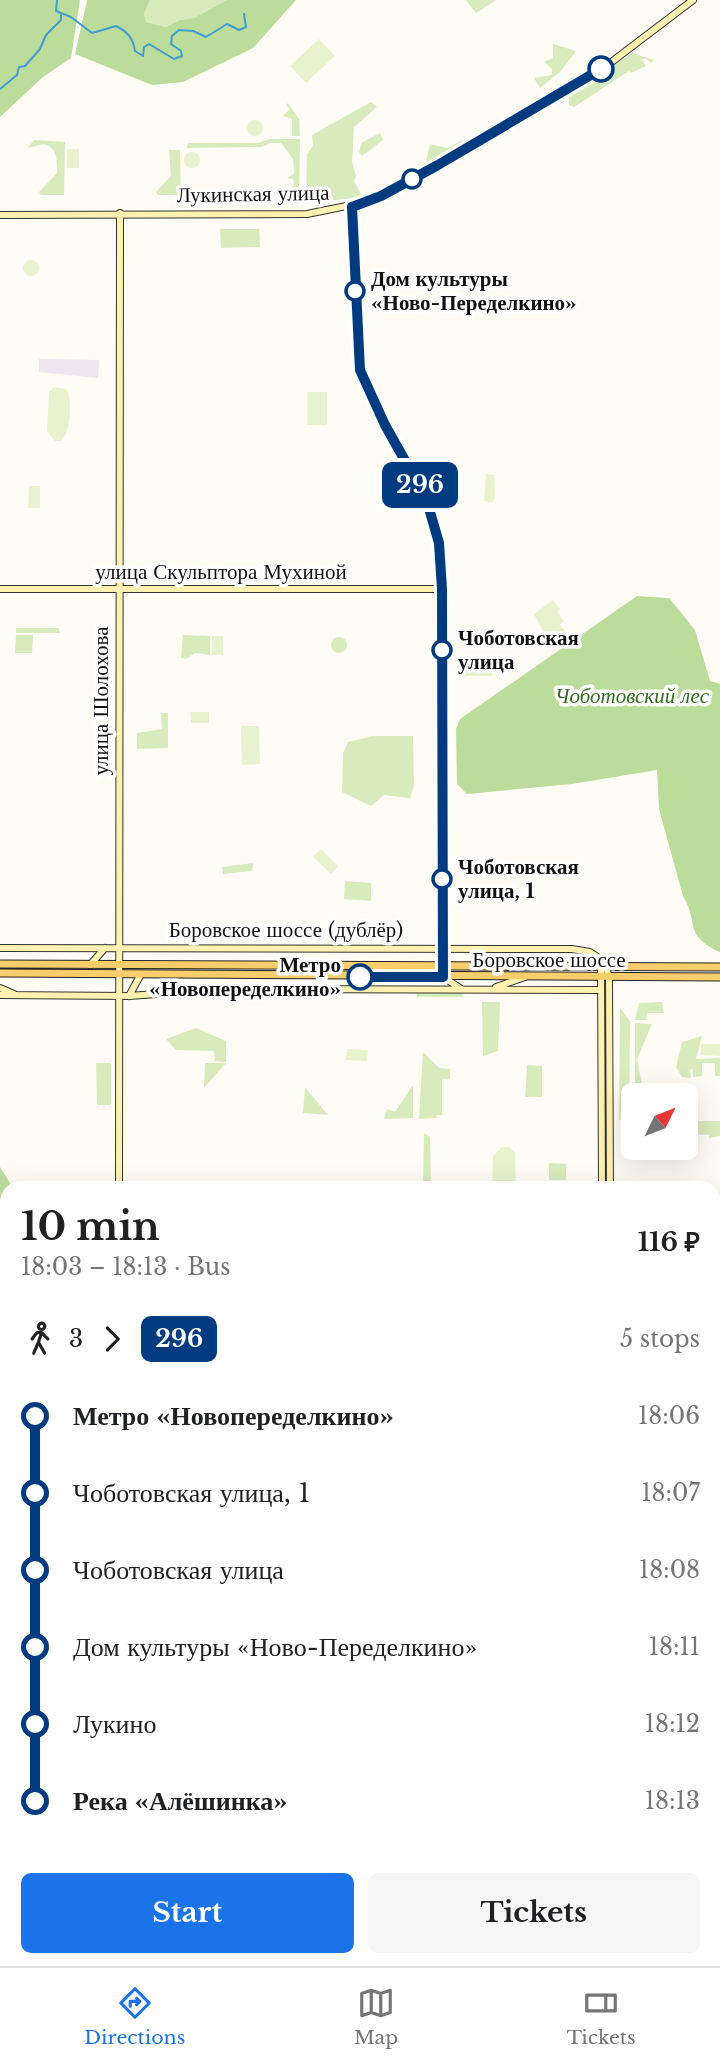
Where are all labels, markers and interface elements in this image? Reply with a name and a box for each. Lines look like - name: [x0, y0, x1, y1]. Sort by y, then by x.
- unlabelled marker: [588, 56, 614, 82]
- unlabelled marker: [402, 169, 422, 189]
- street label: Лукинская улица: [176, 180, 330, 208]
- place label: Дом культуры «Ново-Переделкино»: [371, 266, 577, 316]
- marker: Дом культуры «Ново-Переделкино»: [345, 281, 365, 301]
- line badge: 296: [380, 462, 460, 508]
- text: 296: [396, 470, 444, 499]
- street label: улица Скульптора Мухиной: [95, 559, 347, 585]
- place label: Чоботовская улица: [458, 625, 579, 675]
- street label: улица Шолохова: [88, 626, 114, 775]
- marker: Чоботовская улица: [432, 640, 452, 660]
- park label: Чоботовский лес: [555, 683, 710, 709]
- place label: Чоботовская улица, 1: [458, 854, 579, 904]
- marker: Чоботовская улица, 1: [432, 869, 452, 889]
- street label: Боровское шоссе (дублёр): [169, 917, 403, 943]
- street label: Боровское шоссе: [472, 947, 626, 973]
- place label: Метро «Новопеределкино»: [149, 952, 341, 1002]
- marker: Метро «Новопеределкино»: [347, 964, 373, 990]
- north arrow: [621, 1083, 698, 1160]
- map controls: [621, 1083, 698, 1160]
- text: 10 min: [21, 1203, 160, 1250]
- text: 116 ₽: [638, 1226, 700, 1258]
- text: 18:03 – 18:13 · Bus: [21, 1253, 231, 1281]
- icon: walk: [21, 1320, 59, 1358]
- icon: forward: [93, 1320, 131, 1358]
- text: 296: [155, 1324, 203, 1353]
- text: 3: [69, 1325, 83, 1353]
- text: 5 stops: [620, 1325, 700, 1353]
- text: Метро «Новопеределкино»: [73, 1400, 394, 1432]
- text: 18:06: [638, 1402, 700, 1430]
- text: Чоботовская улица, 1: [73, 1477, 310, 1509]
- text: 18:07: [641, 1479, 700, 1507]
- text: Чоботовская улица: [73, 1554, 284, 1586]
- text: 18:08: [639, 1556, 700, 1584]
- text: Дом культуры «Ново-Переделкино»: [73, 1631, 477, 1663]
- text: 18:11: [649, 1633, 700, 1661]
- text: Лукино: [73, 1708, 156, 1740]
- text: 18:12: [645, 1710, 700, 1738]
- text: Река «Алёшинка»: [73, 1785, 288, 1817]
- text: 18:13: [645, 1787, 700, 1815]
- button: Start: [21, 1873, 354, 1953]
- button: Tickets: [368, 1873, 700, 1953]
- tab: Directions: [84, 1984, 185, 2049]
- tab: Map: [354, 1984, 398, 2049]
- tab: Tickets: [567, 1984, 636, 2049]

